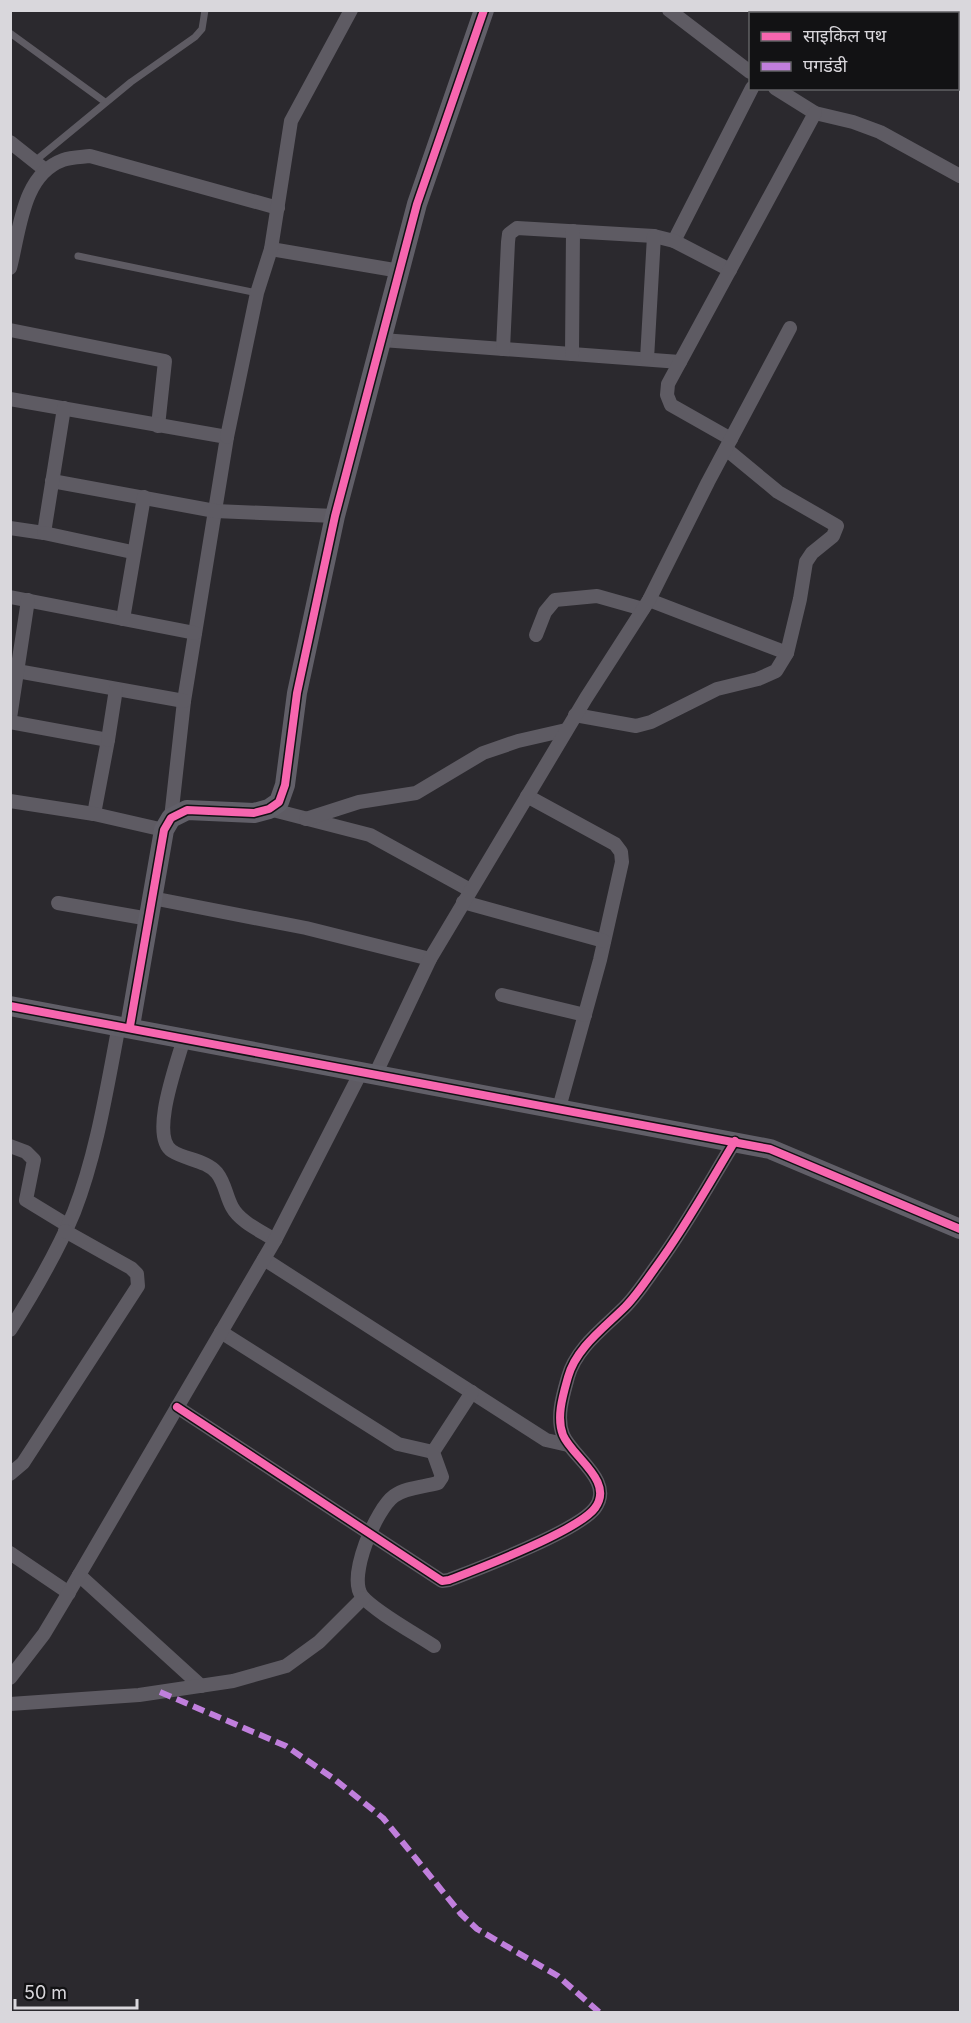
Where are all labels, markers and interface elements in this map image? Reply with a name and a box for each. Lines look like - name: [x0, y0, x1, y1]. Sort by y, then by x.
- legend: [749, 12, 959, 90]
- text: साइकिल पथ: [803, 25, 887, 46]
- text: पगडंडी: [803, 55, 848, 76]
- scale bar: [15, 1972, 136, 2010]
- text: 50 m: [24, 1982, 67, 2003]

